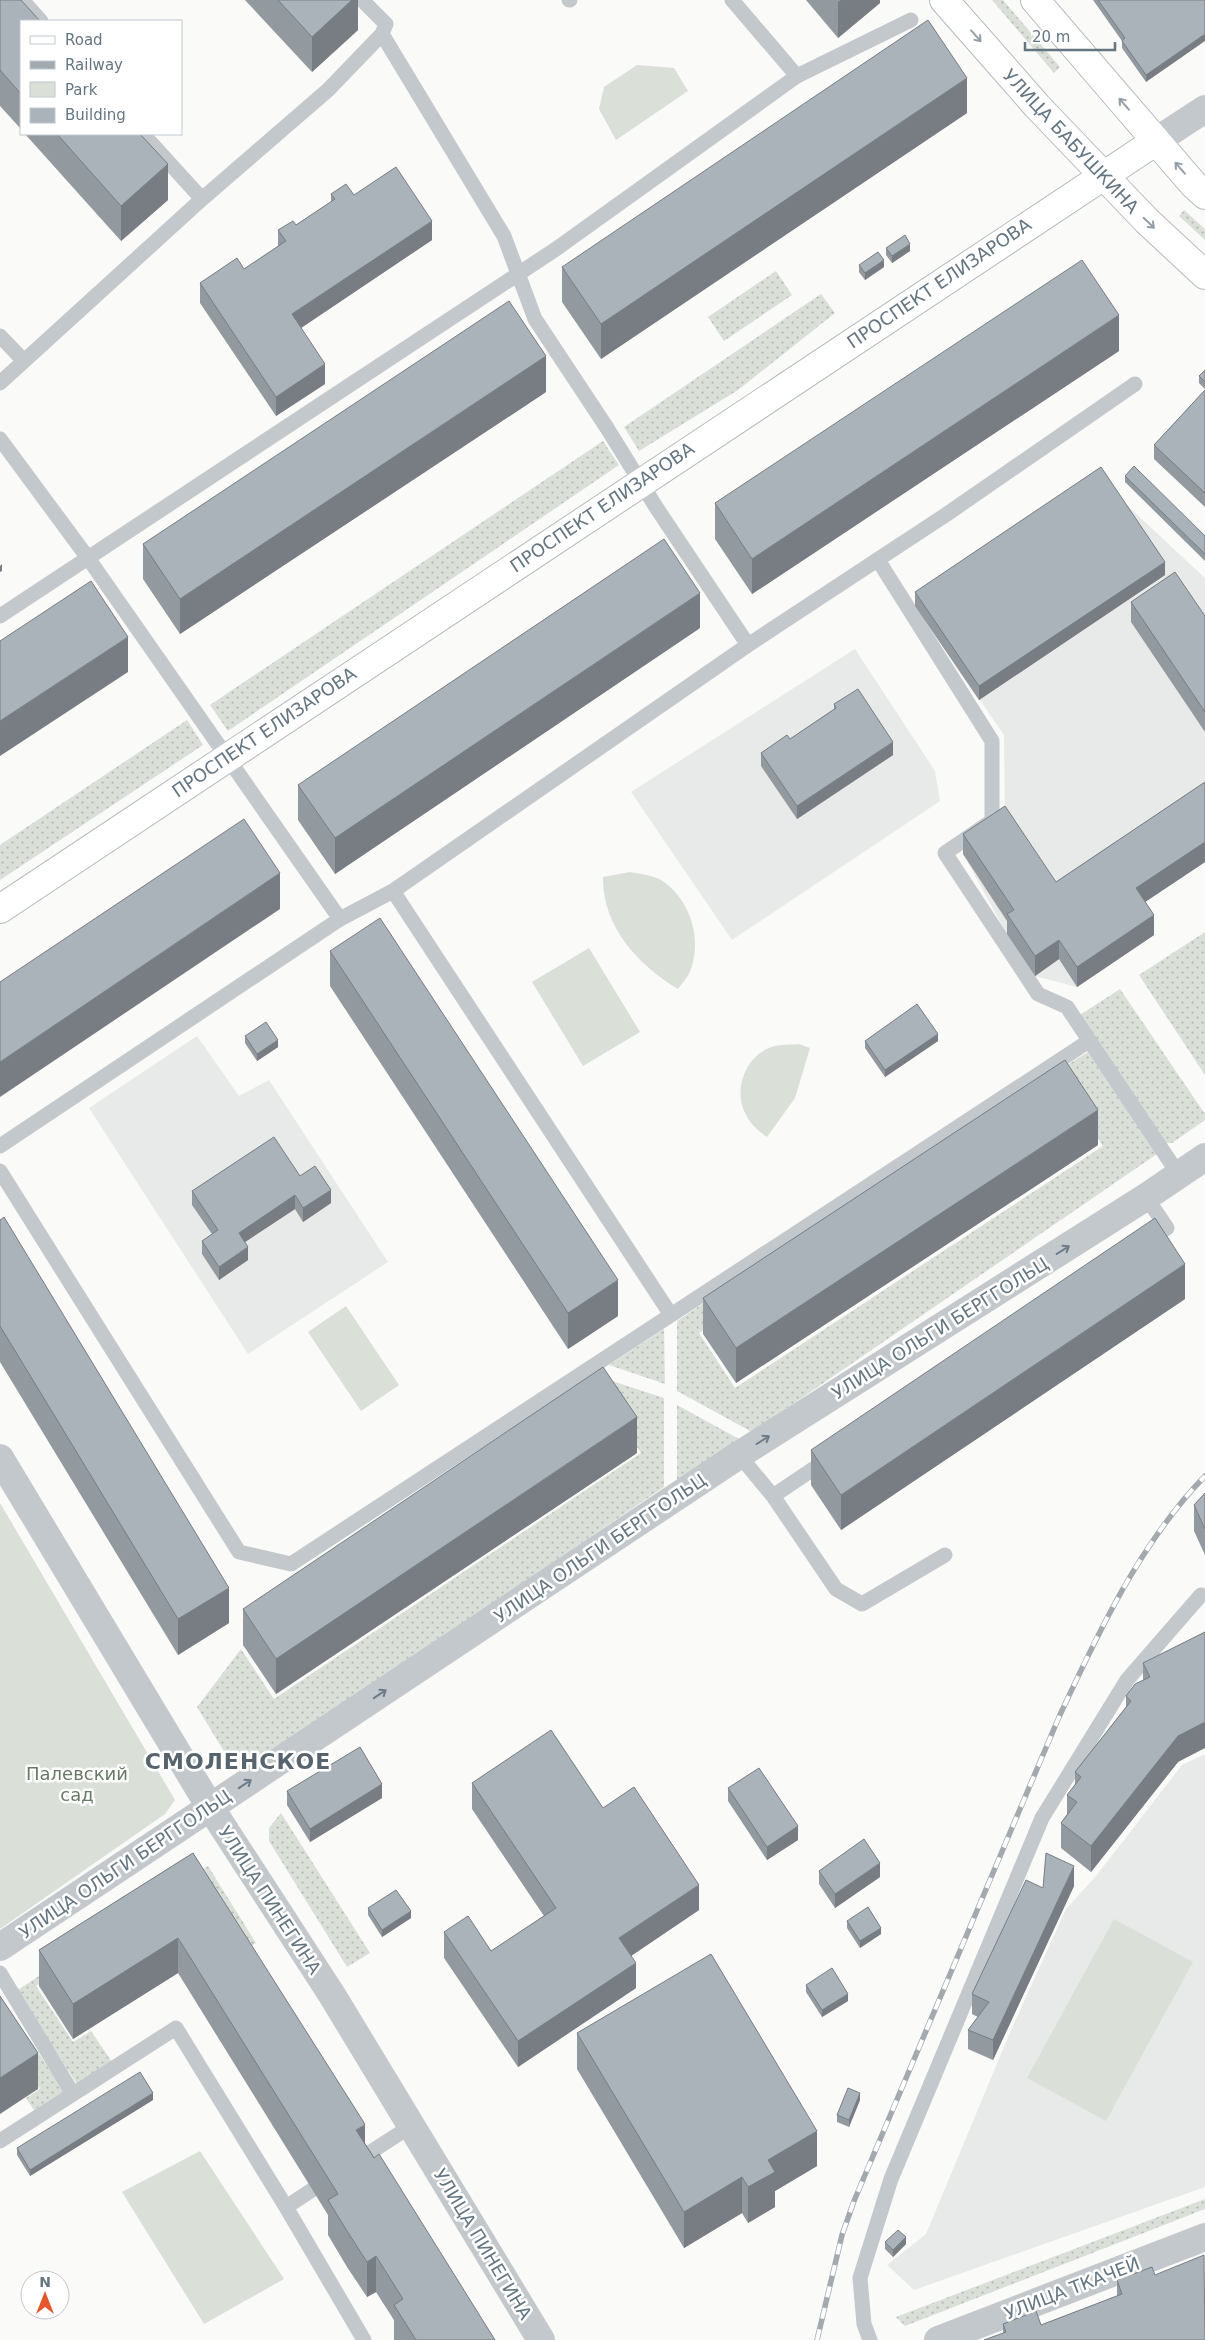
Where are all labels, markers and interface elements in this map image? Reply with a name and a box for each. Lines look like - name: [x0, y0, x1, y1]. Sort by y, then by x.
- legend: [20, 20, 182, 135]
- scale bar: [1025, 20, 1115, 52]
- text: 20 m: [1032, 28, 1070, 46]
- one-way arrow: [970, 30, 982, 43]
- text: Road: [65, 31, 103, 49]
- text: Railway: [65, 56, 123, 74]
- street label: УЛИЦА БАБУШКИНА: [999, 65, 1144, 218]
- text: Park: [65, 81, 98, 99]
- one-way arrow: [1118, 97, 1129, 110]
- text: Building: [65, 106, 126, 124]
- one-way arrow: [1174, 162, 1185, 175]
- street label: ПРОСПЕКТ ЕЛИЗАРОВА: [843, 213, 1036, 353]
- one-way arrow: [1142, 216, 1154, 228]
- street label: ПРОСПЕКТ ЕЛИЗАРОВА: [506, 437, 699, 577]
- street label: ПРОСПЕКТ ЕЛИЗАРОВА: [168, 662, 361, 802]
- one-way arrow: [1056, 1245, 1070, 1255]
- street label: УЛИЦА ОЛЬГИ БЕРГГОЛЬЦ: [828, 1253, 1052, 1403]
- one-way arrow: [755, 1434, 769, 1444]
- street label: УЛИЦА ОЛЬГИ БЕРГГОЛЬЦ: [490, 1469, 710, 1627]
- one-way arrow: [373, 1689, 387, 1699]
- district label: СМОЛЕНСКОЕ: [145, 1749, 331, 1774]
- park label: Палевский сад: [26, 1763, 128, 1805]
- one-way arrow: [237, 1779, 251, 1789]
- street label: УЛИЦА ОЛЬГИ БЕРГГОЛЬЦ: [15, 1785, 235, 1943]
- street label: УЛИЦА ПИНЕГИНА: [214, 1822, 326, 1978]
- street label: УЛИЦА ПИНЕГИНА: [430, 2165, 537, 2324]
- street label: УЛИЦА ТКАЧЕЙ: [1001, 2253, 1143, 2323]
- north arrow: [20, 2270, 70, 2320]
- text: N: [39, 2274, 51, 2290]

